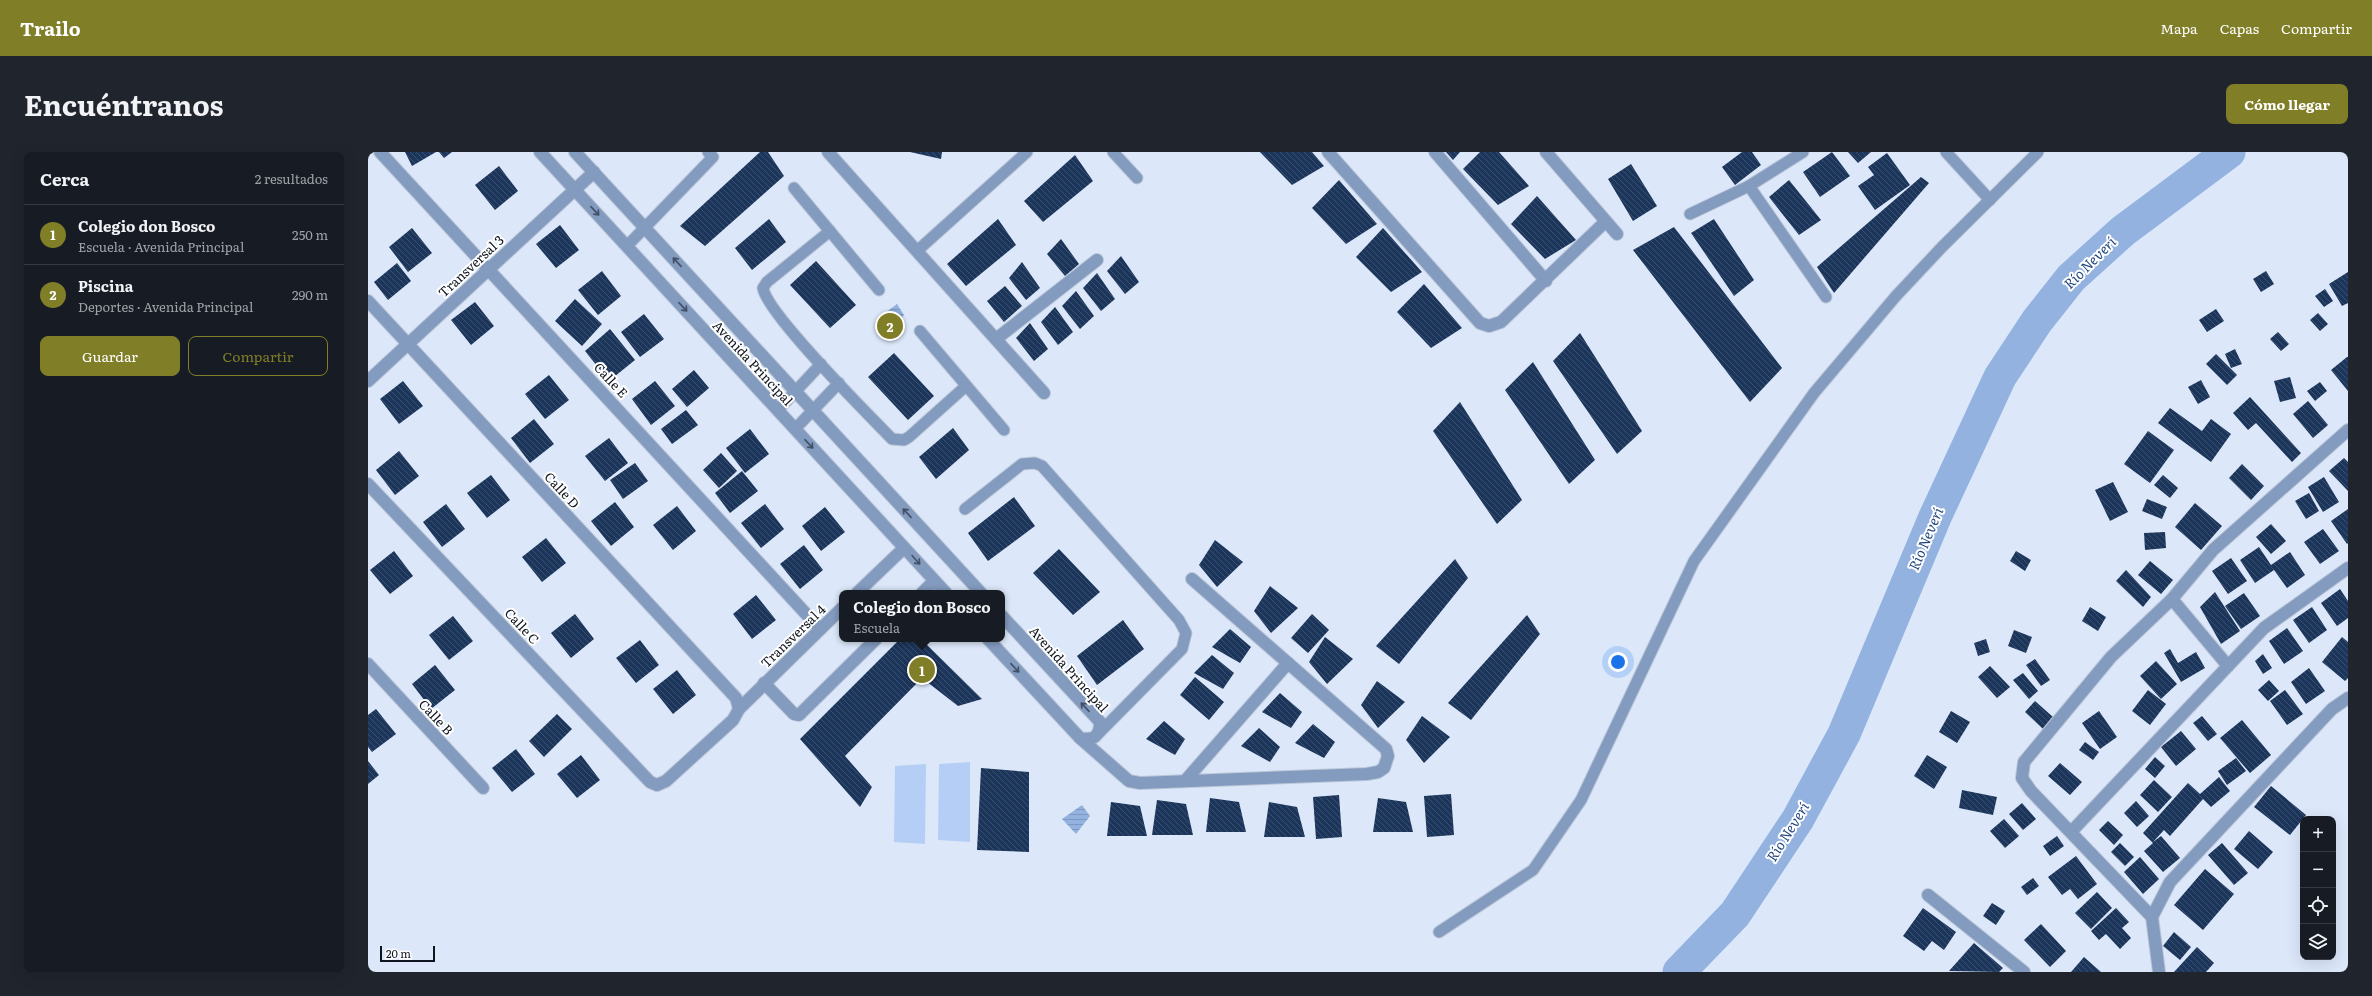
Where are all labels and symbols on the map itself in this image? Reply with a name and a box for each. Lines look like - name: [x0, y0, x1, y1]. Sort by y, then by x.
- one-way arrow: [590, 206, 600, 216]
- street label: Transversal 3: [434, 230, 508, 301]
- water label: Río Neverí: [2059, 231, 2120, 293]
- one-way arrow: [673, 257, 682, 268]
- one-way arrow: [678, 302, 688, 312]
- pin: 2: [877, 311, 903, 341]
- street label: Avenida Principal: [709, 316, 798, 410]
- street label: Calle E: [590, 358, 633, 402]
- one-way arrow: [804, 439, 814, 449]
- street label: Calle D: [540, 467, 584, 512]
- water label: Río Neverí: [1903, 503, 1948, 573]
- one-way arrow: [903, 508, 912, 518]
- one-way arrow: [911, 555, 920, 565]
- street label: Transversal 4: [756, 600, 829, 672]
- street label: Calle C: [501, 603, 544, 648]
- street label: Avenida Principal: [1026, 621, 1114, 716]
- your location: [1608, 652, 1628, 672]
- pin: 1: [909, 655, 935, 685]
- one-way arrow: [1010, 663, 1020, 673]
- street label: Calle B: [415, 695, 458, 739]
- one-way arrow: [1081, 701, 1090, 712]
- water label: Río Neverí: [1761, 797, 1814, 865]
- scale bar: [380, 944, 435, 963]

